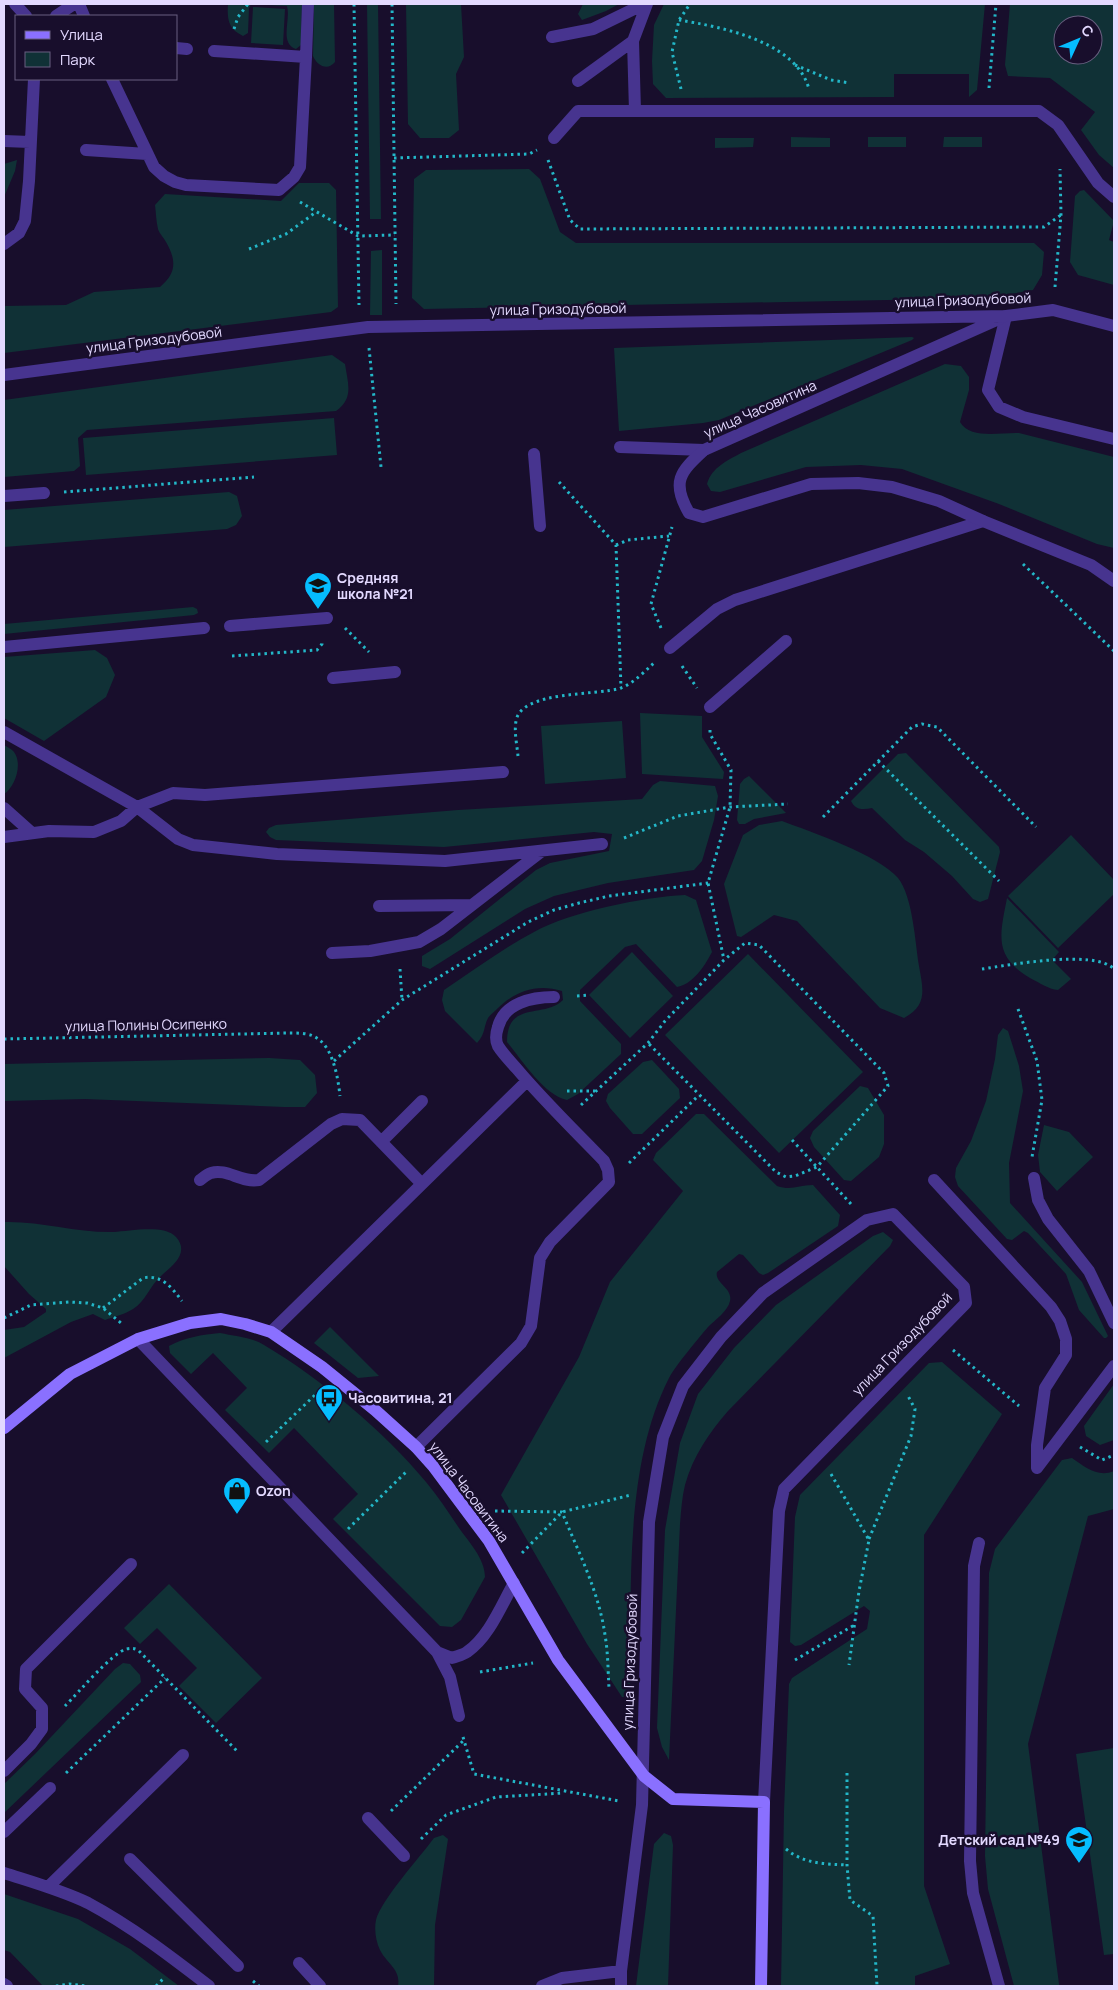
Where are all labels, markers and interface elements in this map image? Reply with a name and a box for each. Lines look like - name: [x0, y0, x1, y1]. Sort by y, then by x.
- legend: [15, 15, 178, 80]
- north arrow: [1053, 15, 1103, 65]
- text: С: [1077, 20, 1098, 41]
- text: Улица: [60, 24, 103, 45]
- text: Парк: [60, 49, 96, 70]
- street label: улица Гризодубовой: [894, 288, 1032, 311]
- street label: улица Гризодубовой: [490, 298, 626, 319]
- street label: улица Гризодубовой: [85, 322, 223, 357]
- street label: улица Часовитина: [700, 375, 819, 442]
- place label: Средняя школа №21: [337, 568, 414, 603]
- school or university icon: Средняя школа №21: [303, 571, 333, 610]
- street label: улица Полины Осипенко: [65, 1014, 227, 1035]
- street label: улица Гризодубовой: [847, 1288, 956, 1399]
- bus stop icon: Часовитина, 21: [314, 1383, 344, 1422]
- place label: Часовитина, 21: [348, 1388, 453, 1407]
- street label: улица Часовитина: [425, 1437, 514, 1546]
- shop icon: Ozon: [222, 1476, 252, 1515]
- place label: Ozon: [256, 1481, 291, 1500]
- street label: улица Гризодубовой: [618, 1593, 641, 1731]
- school or university icon: Детский сад №49: [1064, 1825, 1094, 1864]
- place label: Детский сад №49: [938, 1830, 1060, 1849]

